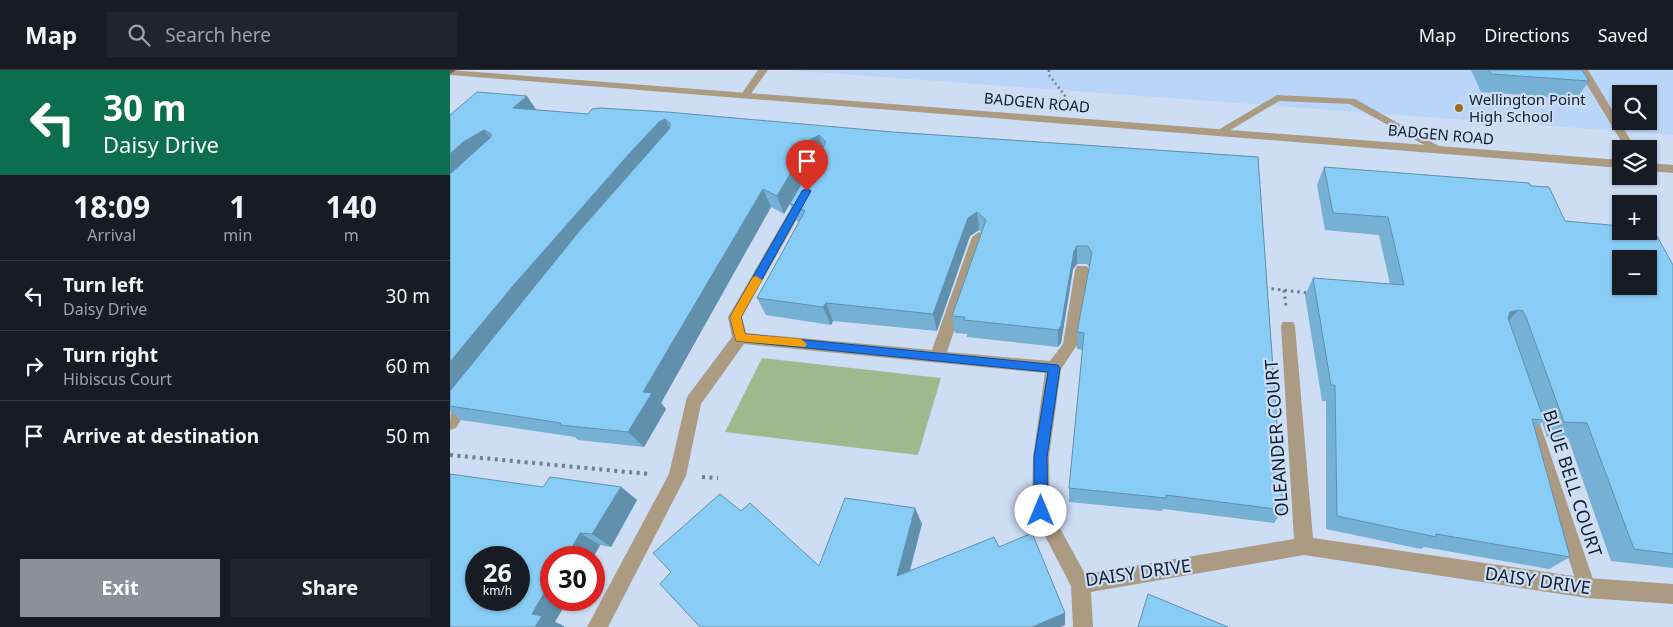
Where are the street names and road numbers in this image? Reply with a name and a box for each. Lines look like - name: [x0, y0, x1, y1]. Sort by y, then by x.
- street label: BADGEN ROAD: [983, 87, 1091, 117]
- street label: BADGEN ROAD: [1387, 119, 1495, 149]
- street label: OLEANDER COURT: [1259, 359, 1293, 517]
- street label: BLUE BELL COURT: [1538, 406, 1608, 560]
- street label: DAISY DRIVE: [1084, 553, 1192, 591]
- street label: DAISY DRIVE: [1484, 561, 1592, 599]

